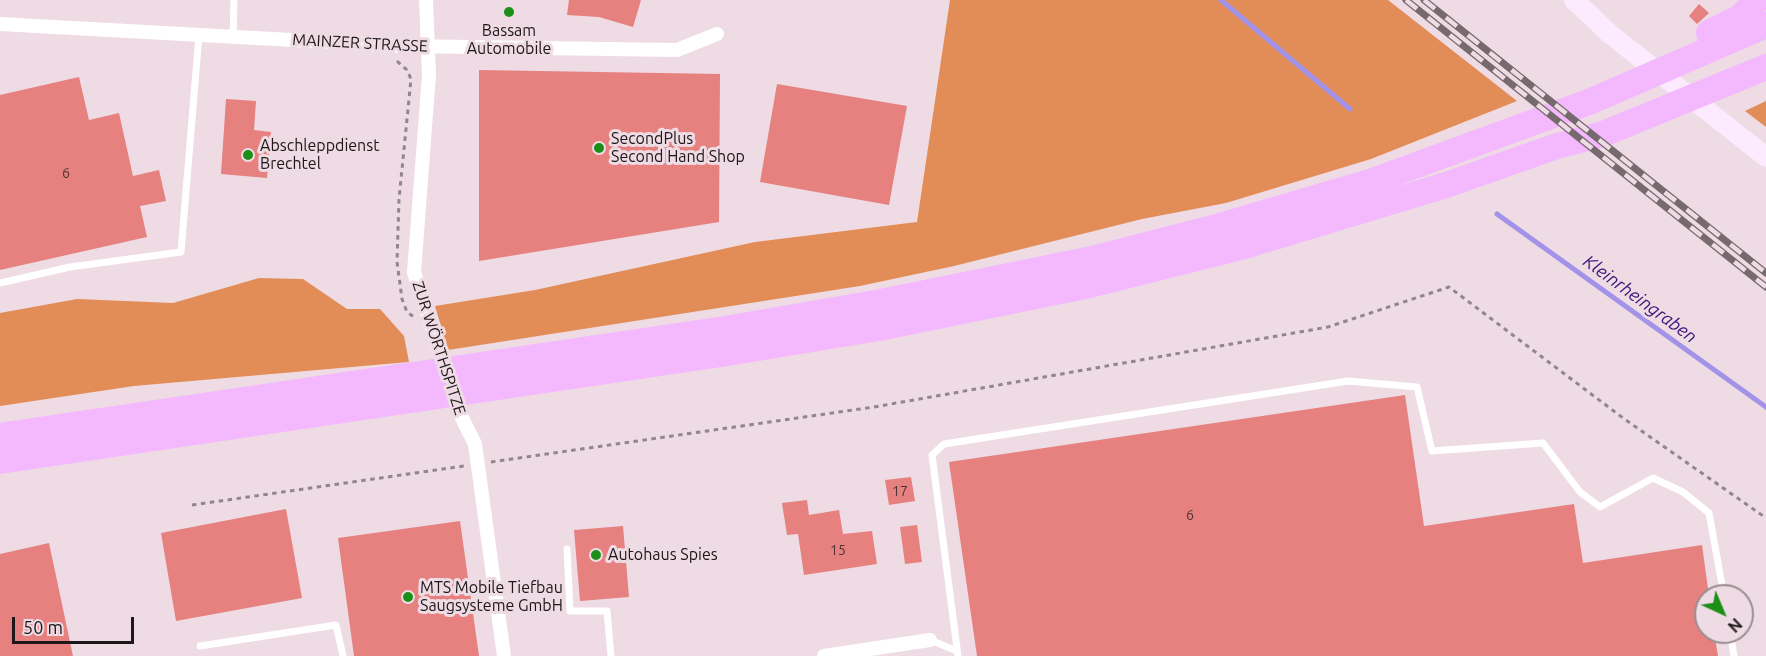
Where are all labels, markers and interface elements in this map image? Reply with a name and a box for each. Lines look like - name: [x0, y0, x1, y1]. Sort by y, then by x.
- marker: Bassam Automobile: [502, 5, 516, 19]
- place label: Bassam Automobile: [467, 21, 551, 59]
- street label: MAINZER STRASSE: [292, 30, 428, 56]
- place label: SecondPlus Second Hand Shop: [611, 129, 745, 167]
- place label: Abschleppdienst Brechtel: [260, 136, 379, 174]
- marker: SecondPlus Second Hand Shop: [592, 141, 606, 155]
- marker: Abschleppdienst Brechtel: [241, 148, 255, 162]
- house number: 6: [62, 165, 70, 181]
- water label: Kleinrheingraben: [1579, 250, 1701, 348]
- street label: ZUR WÖRTHSPITZE: [408, 279, 470, 417]
- house number: 17: [892, 483, 908, 499]
- house number: 6: [1186, 507, 1194, 523]
- house number: 15: [830, 542, 846, 558]
- place label: Autohaus Spies: [608, 545, 718, 565]
- marker: Autohaus Spies: [589, 548, 603, 562]
- place label: MTS Mobile Tiefbau Saugsysteme GmbH: [420, 578, 563, 616]
- north arrow: [1694, 584, 1754, 644]
- marker: MTS Mobile Tiefbau Saugsysteme GmbH: [401, 590, 415, 604]
- scale bar: [15, 605, 136, 643]
- text: N: [1725, 615, 1746, 636]
- text: 50 m: [23, 617, 63, 637]

